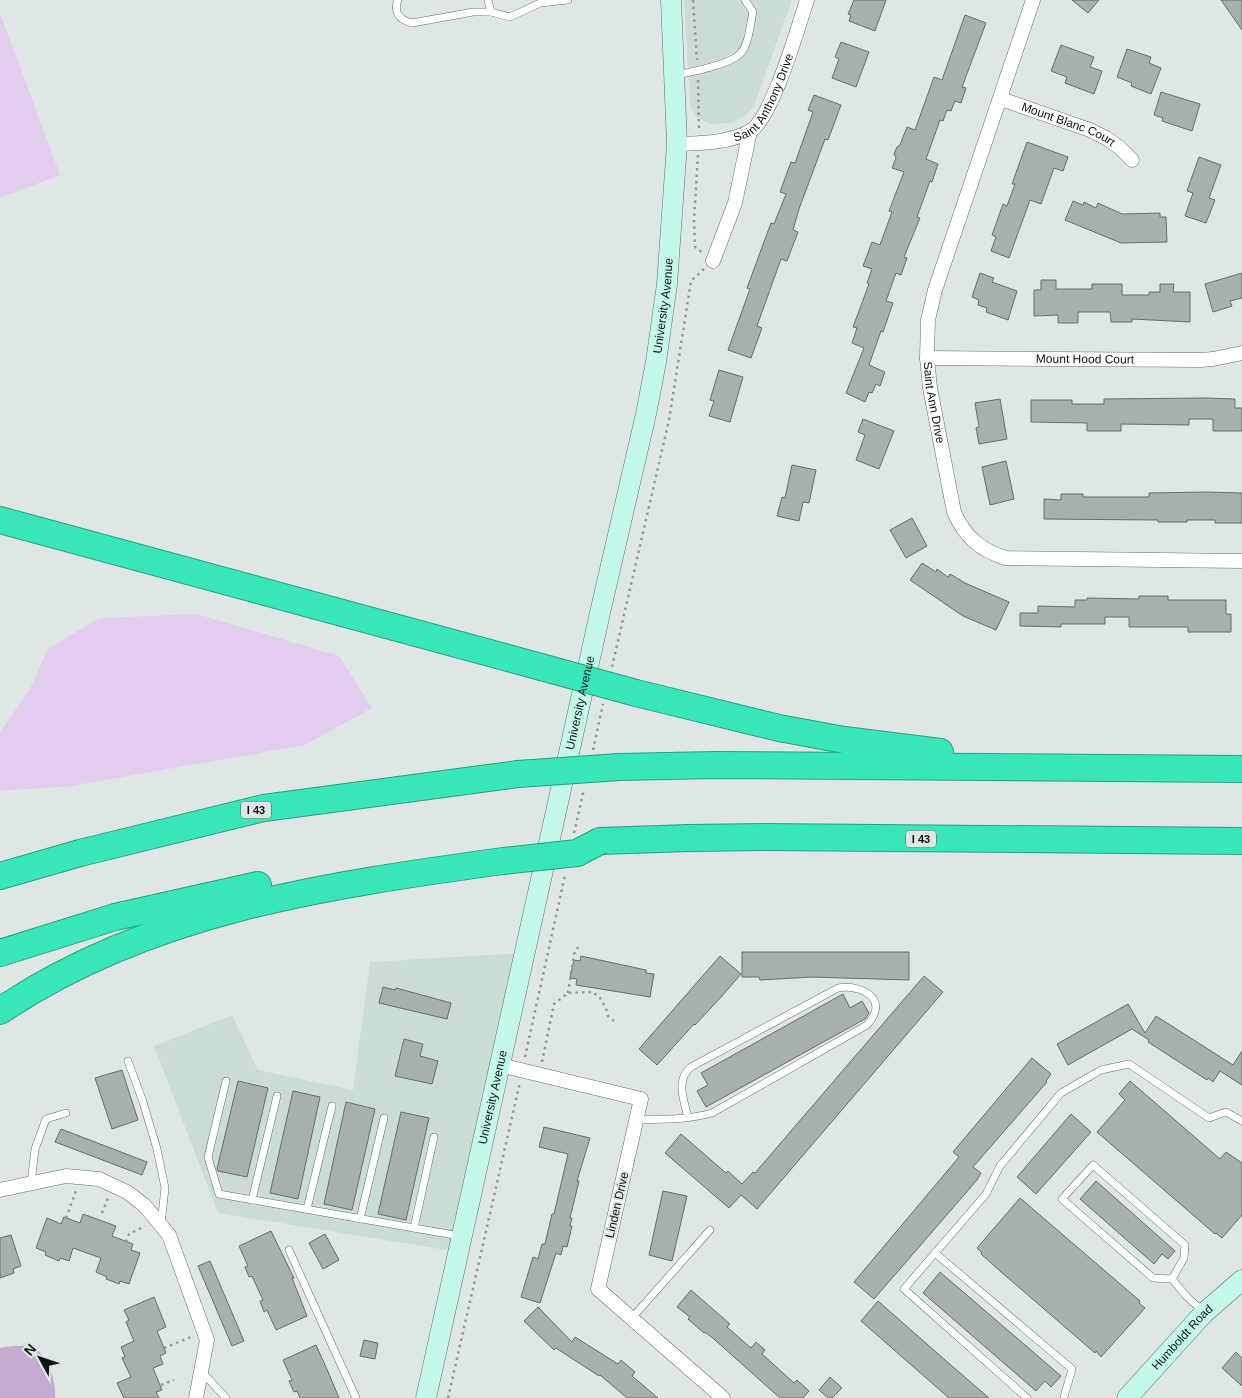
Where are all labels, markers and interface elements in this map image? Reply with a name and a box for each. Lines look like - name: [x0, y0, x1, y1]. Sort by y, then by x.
- street label: Saint Anthony Drive: [732, 51, 796, 145]
- street label: Mount Blanc Court: [1020, 100, 1118, 150]
- street label: University Avenue: [650, 257, 676, 354]
- street label: Mount Hood Court: [1036, 352, 1135, 367]
- street label: Saint Ann Drive: [920, 361, 948, 445]
- street label: University Avenue: [563, 654, 597, 751]
- road number: I 43: [241, 802, 271, 818]
- road number: I 43: [906, 831, 936, 848]
- street label: University Avenue: [475, 1049, 510, 1146]
- street label: Linden Drive: [603, 1170, 631, 1239]
- street label: Humboldt Road: [1149, 1302, 1215, 1373]
- north arrow: [15, 1333, 65, 1383]
- text: N: [21, 1341, 39, 1359]

